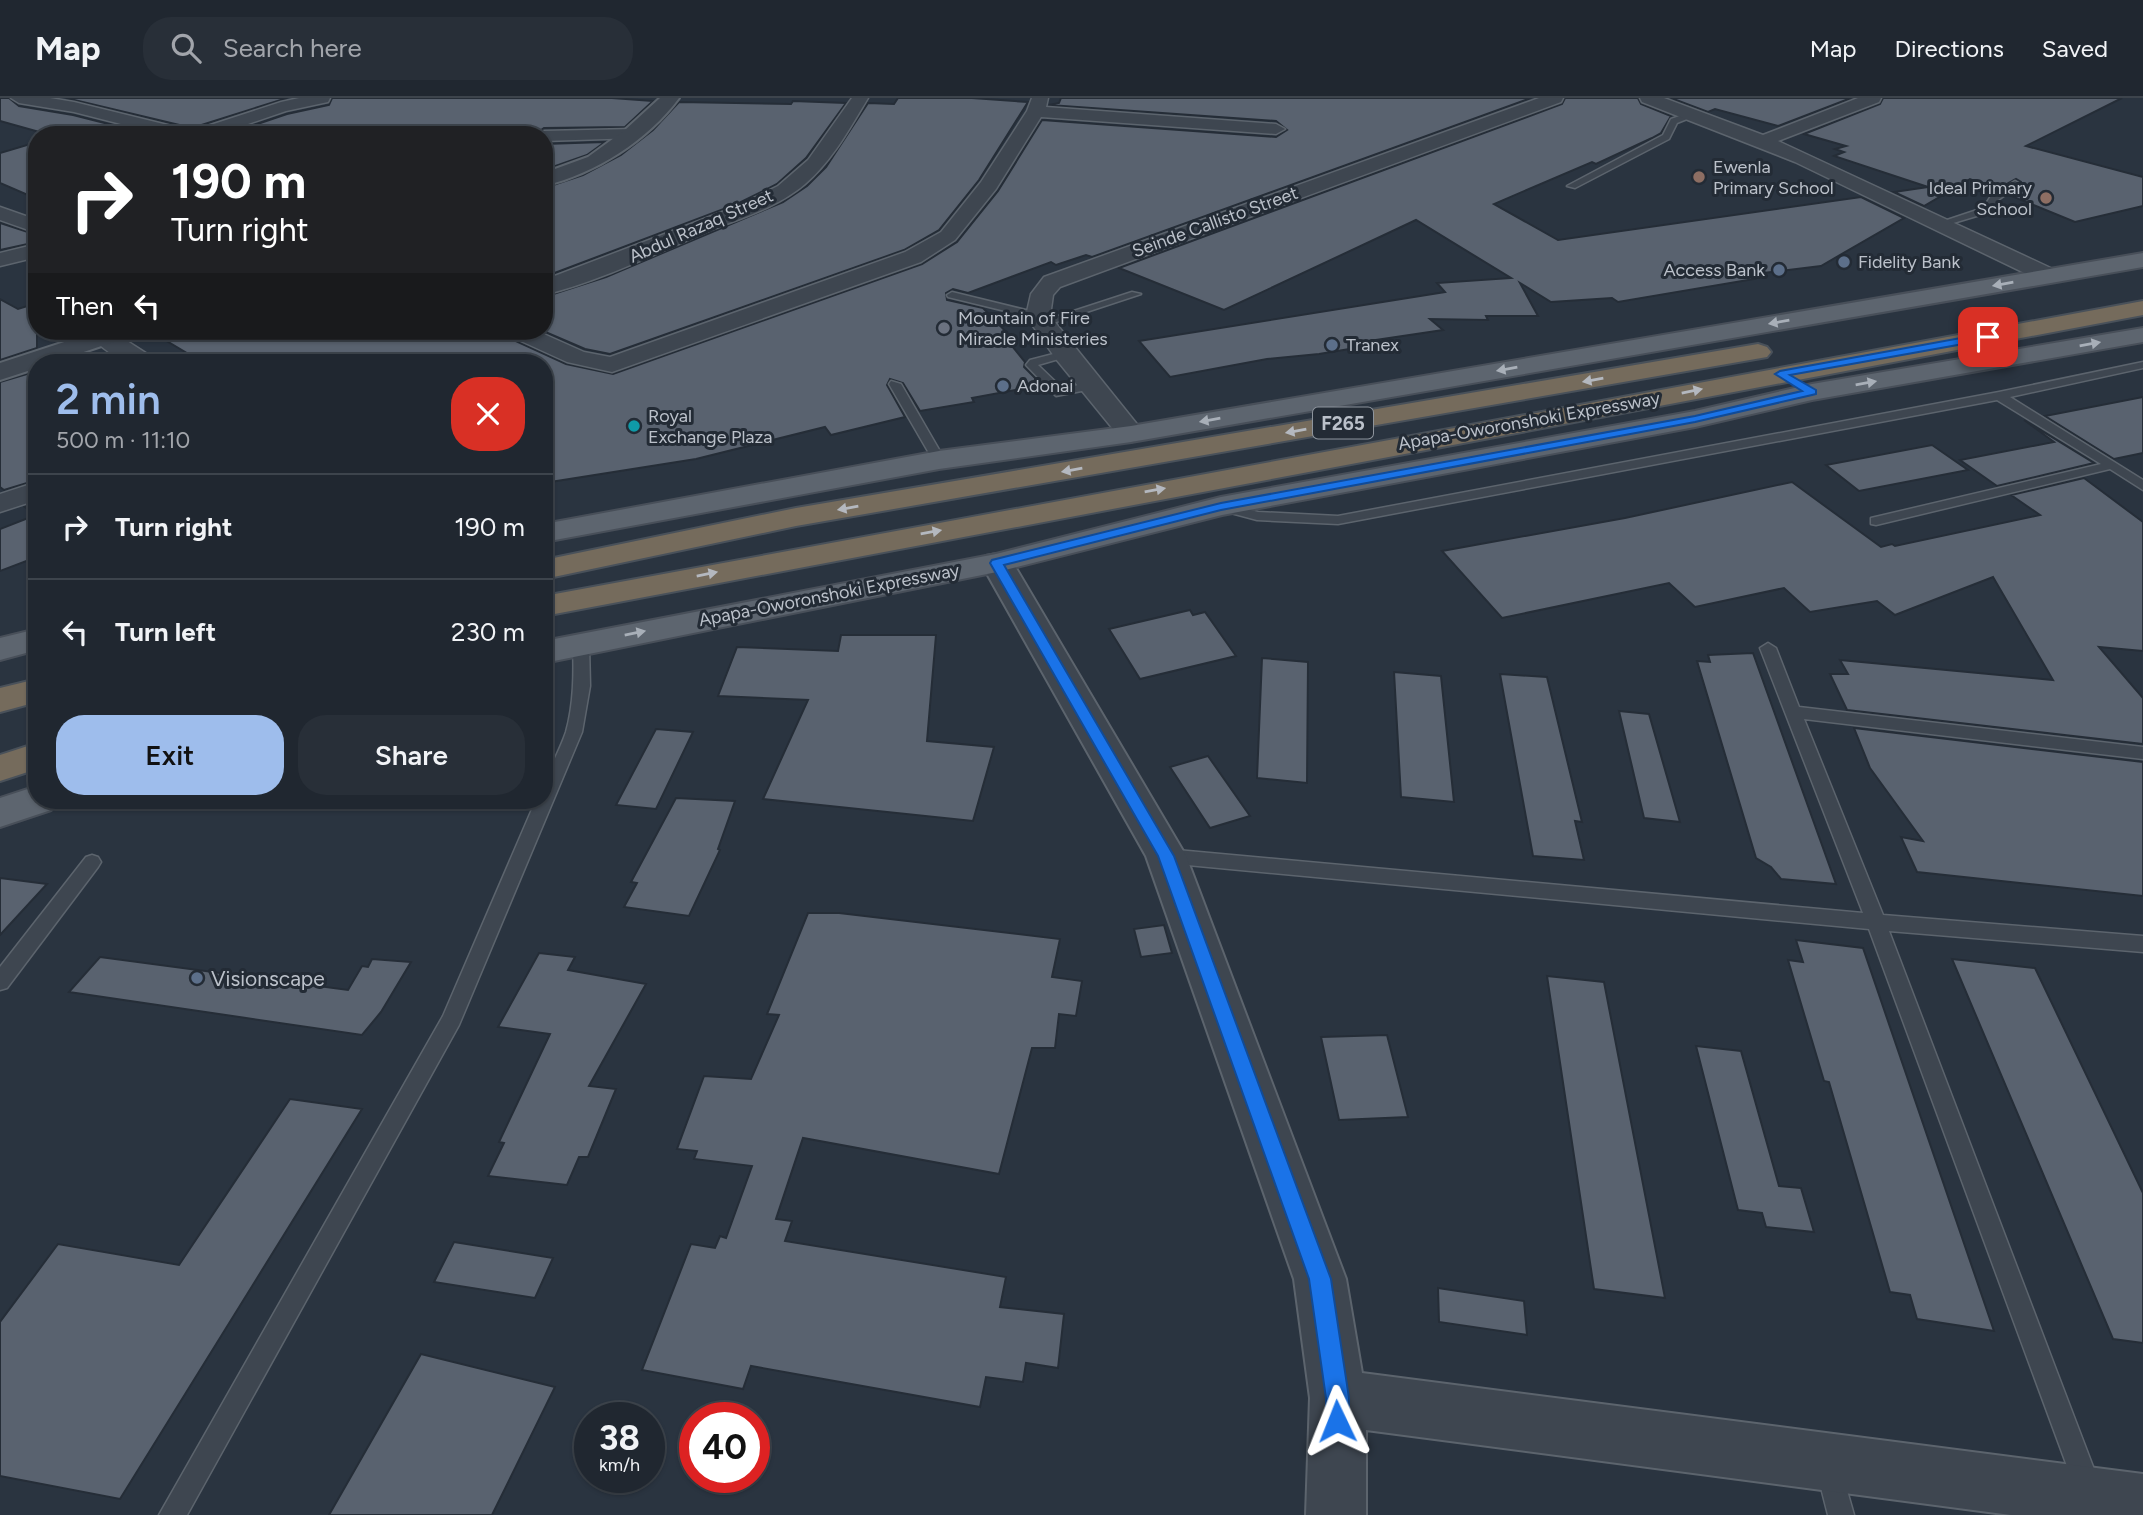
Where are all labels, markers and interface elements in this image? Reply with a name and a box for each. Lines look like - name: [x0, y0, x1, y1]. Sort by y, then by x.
- search box: [143, 17, 633, 80]
- text: Map: [35, 29, 101, 68]
- icon: search: [167, 29, 205, 67]
- text: Search here: [223, 32, 362, 64]
- text: Map: [1810, 34, 1856, 63]
- text: Directions: [1894, 34, 2004, 63]
- text: Saved: [2042, 34, 2108, 63]
- text: 190 m: [171, 151, 306, 210]
- icon: right: [56, 154, 147, 245]
- place label: Ewenla Primary School: [1713, 156, 1834, 199]
- marker: Ewenla Primary School: [1691, 169, 1707, 185]
- place label: Ideal Primary School: [1929, 177, 2033, 220]
- street label: Seinde Callisto Street: [1129, 182, 1301, 262]
- street label: Abdul Razaq Street: [626, 184, 777, 268]
- marker: Ideal Primary School: [2038, 190, 2054, 206]
- text: Turn right: [171, 211, 309, 249]
- place label: Fidelity Bank: [1858, 251, 1960, 273]
- marker: Fidelity Bank: [1836, 254, 1852, 270]
- place label: Access Bank: [1663, 259, 1765, 281]
- marker: Access Bank: [1771, 262, 1787, 278]
- one-way arrow: [1992, 278, 2014, 289]
- icon: left: [128, 287, 166, 325]
- text: Then: [56, 290, 114, 322]
- place label: Mountain of Fire Miracle Ministeries: [958, 307, 1108, 350]
- pin: [1958, 307, 2018, 367]
- one-way arrow: [1768, 317, 1790, 328]
- icon: arrive: [1969, 318, 2007, 356]
- marker: Mountain of Fire Miracle Ministeries: [936, 320, 952, 336]
- place label: Tranex: [1346, 334, 1399, 356]
- marker: Tranex: [1324, 337, 1340, 353]
- one-way arrow: [2079, 338, 2101, 349]
- one-way arrow: [1495, 364, 1517, 375]
- text: 2 min: [56, 374, 161, 425]
- place label: Adonai: [1017, 375, 1073, 397]
- one-way arrow: [1582, 375, 1604, 386]
- button: close: [451, 377, 525, 451]
- one-way arrow: [1855, 377, 1877, 388]
- marker: Adonai: [995, 378, 1011, 394]
- one-way arrow: [1681, 385, 1703, 396]
- street label: Apapa-Oworonshoki Expressway: [1396, 387, 1662, 455]
- place label: Royal Exchange Plaza: [648, 405, 773, 448]
- road number: F265: [1313, 408, 1373, 438]
- one-way arrow: [1199, 415, 1221, 426]
- marker: Royal Exchange Plaza: [626, 418, 642, 434]
- text: 500 m · 11:10: [56, 426, 190, 454]
- one-way arrow: [1285, 426, 1307, 437]
- one-way arrow: [1061, 465, 1083, 476]
- one-way arrow: [1144, 485, 1166, 496]
- one-way arrow: [837, 503, 859, 514]
- icon: right: [56, 508, 94, 546]
- text: Turn right: [115, 511, 232, 543]
- text: 190 m: [454, 511, 525, 543]
- one-way arrow: [920, 526, 942, 537]
- street label: Apapa-Oworonshoki Expressway: [697, 559, 962, 631]
- one-way arrow: [697, 569, 719, 580]
- icon: left: [56, 613, 94, 651]
- text: Turn left: [115, 616, 216, 648]
- text: 230 m: [451, 616, 525, 648]
- one-way arrow: [624, 627, 646, 638]
- button: Exit: [56, 715, 284, 795]
- button: Share: [298, 715, 525, 795]
- place label: Visionscape: [211, 966, 325, 991]
- marker: Visionscape: [189, 970, 205, 986]
- position arrow: [1300, 1384, 1374, 1458]
- speed limit sign: 40: [679, 1402, 770, 1493]
- text: 38: [599, 1417, 640, 1459]
- text: km/h: [599, 1454, 640, 1476]

